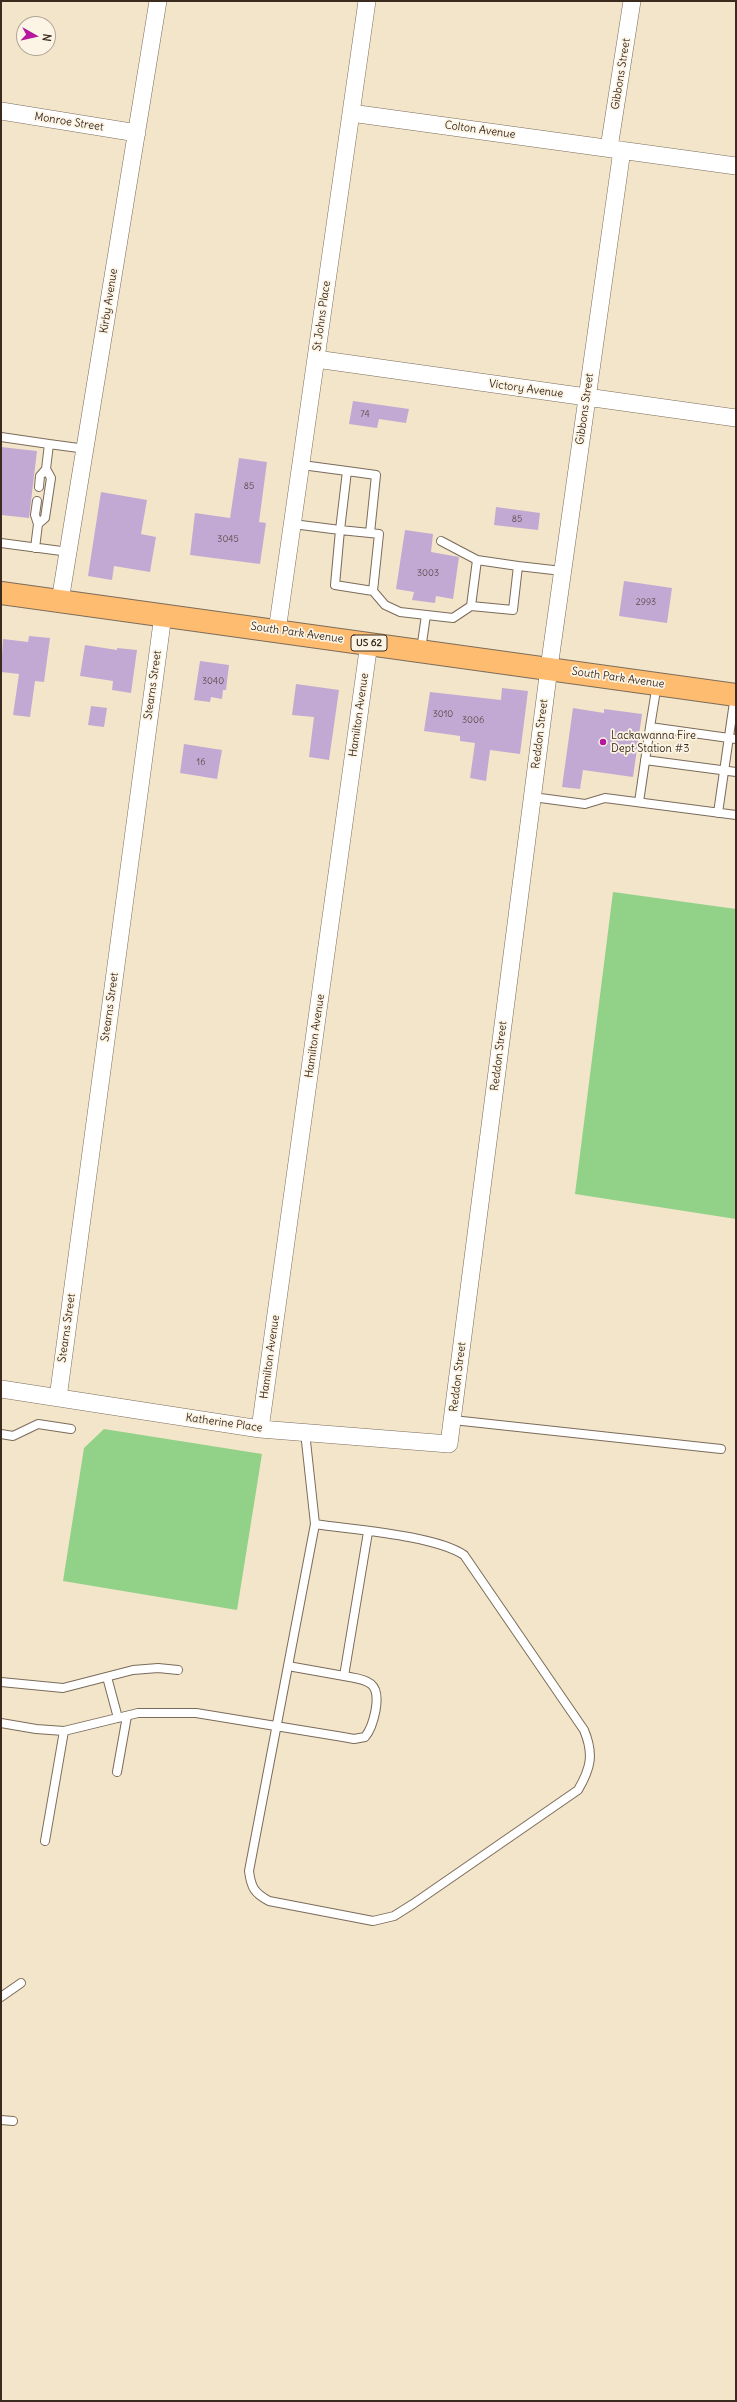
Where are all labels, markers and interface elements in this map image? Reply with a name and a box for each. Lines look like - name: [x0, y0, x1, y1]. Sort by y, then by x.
- north arrow: [16, 16, 56, 56]
- text: N: [39, 33, 54, 42]
- street label: Gibbons Street: [609, 37, 633, 111]
- street label: Monroe Street: [33, 110, 105, 134]
- street label: Colton Avenue: [444, 118, 516, 142]
- street label: Kirby Avenue: [97, 268, 121, 334]
- street label: St Johns Place: [311, 280, 333, 352]
- street label: Gibbons Street: [573, 372, 597, 446]
- street label: Victory Avenue: [488, 377, 564, 401]
- house number: 74: [360, 409, 370, 419]
- house number: 85: [244, 481, 254, 491]
- house number: 85: [512, 514, 522, 524]
- house number: 3045: [217, 534, 239, 544]
- house number: 3003: [417, 568, 439, 578]
- house number: 2993: [636, 597, 656, 607]
- street label: South Park Avenue: [250, 620, 344, 646]
- road number: US 62: [351, 635, 387, 651]
- street label: Stearns Street: [142, 650, 164, 720]
- street label: South Park Avenue: [571, 665, 665, 691]
- street label: Hamilton Avenue: [347, 672, 371, 758]
- house number: 3040: [202, 676, 224, 686]
- street label: Reddon Street: [529, 698, 551, 770]
- house number: 3010: [433, 709, 453, 719]
- house number: 3006: [462, 715, 484, 725]
- place label: Lackawanna Fire Dept Station #3: [611, 729, 696, 755]
- marker: Lackawanna Fire Dept Station #3: [598, 737, 608, 747]
- house number: 16: [197, 757, 205, 767]
- street label: Stearns Street: [99, 972, 121, 1042]
- street label: Hamilton Avenue: [303, 993, 327, 1079]
- street label: Reddon Street: [488, 1020, 510, 1092]
- street label: Stearns Street: [56, 1293, 78, 1363]
- street label: Hamilton Avenue: [258, 1314, 282, 1400]
- street label: Reddon Street: [447, 1341, 469, 1413]
- street label: Katherine Place: [185, 1411, 263, 1435]

